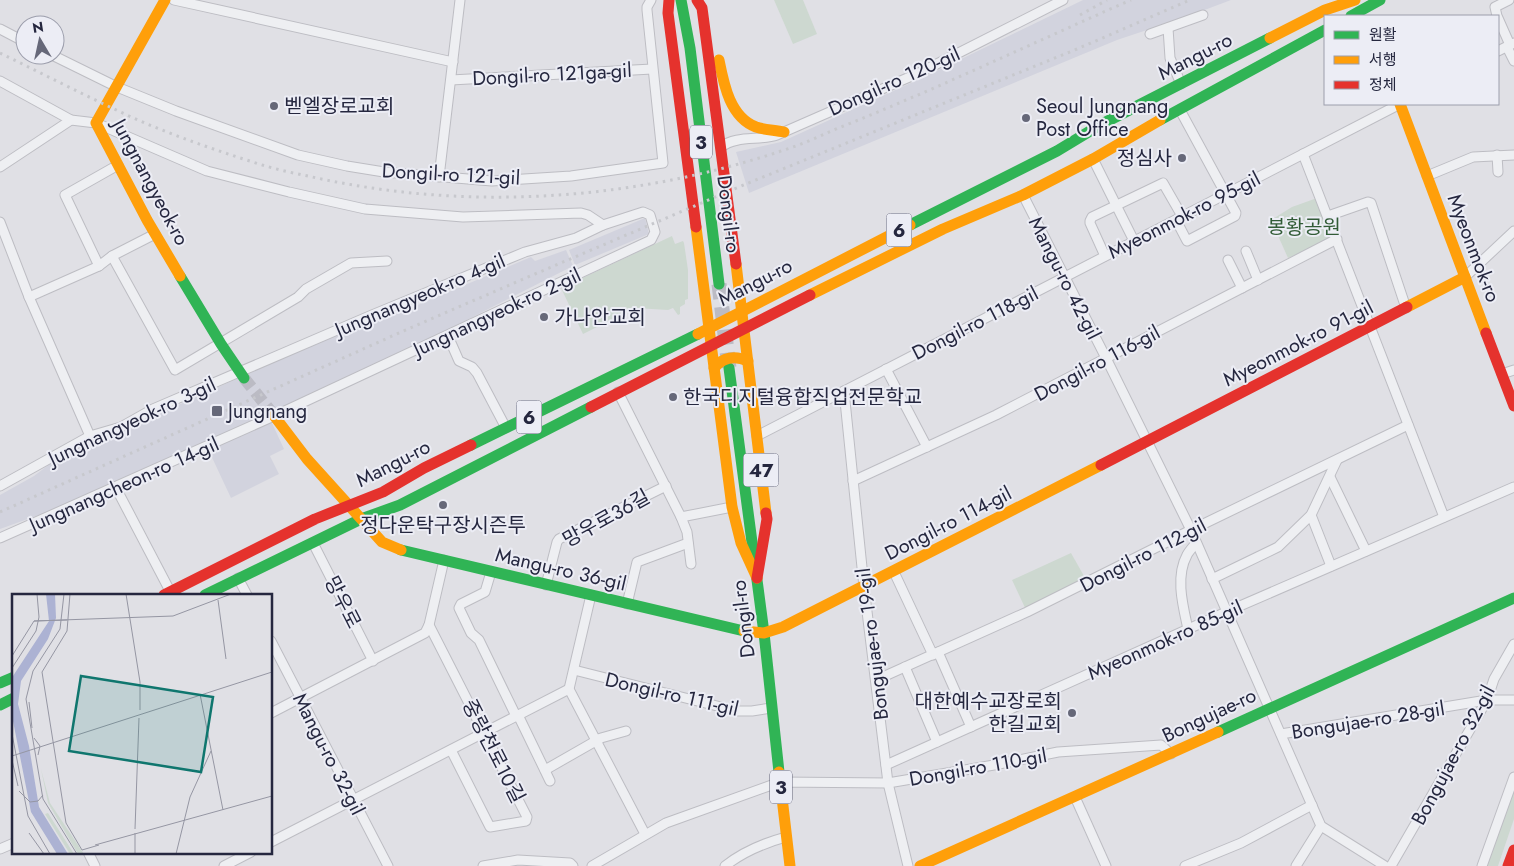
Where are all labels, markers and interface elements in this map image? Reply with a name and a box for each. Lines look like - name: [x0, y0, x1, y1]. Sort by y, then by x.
- north arrow: [15, 15, 65, 65]
- legend: [1324, 15, 1499, 105]
- text: N: [31, 16, 45, 38]
- text: 원활: [1369, 24, 1397, 46]
- street label: Mangu-ro: [1153, 25, 1237, 88]
- street label: Dongil-ro 120-gil: [824, 39, 965, 124]
- text: 서행: [1369, 49, 1397, 71]
- street label: Dongil-ro 121ga-gil: [472, 56, 633, 93]
- text: 정체: [1369, 74, 1397, 96]
- place label: 벧엘장로교회: [284, 92, 394, 121]
- place label: Seoul Jungnang Post Office: [1036, 92, 1169, 144]
- marker: 벧엘장로교회: [268, 100, 280, 112]
- street label: Jungnangyeok-ro: [104, 111, 196, 251]
- marker: Seoul Jungnang Post Office: [1020, 112, 1032, 124]
- road number: 3: [690, 125, 712, 158]
- place label: 정심사: [1117, 144, 1172, 173]
- marker: 정심사: [1176, 152, 1188, 164]
- street label: Dongil-ro 121-gil: [381, 156, 521, 193]
- street label: Myeonmok-ro 95-gil: [1103, 164, 1265, 266]
- street label: Dongil-ro: [709, 174, 748, 255]
- street label: Myeonmok-ro: [1440, 190, 1507, 306]
- street label: Mangu-ro 42-gil: [1021, 212, 1108, 345]
- park label: 봉황공원: [1267, 213, 1341, 242]
- road number: 6: [886, 214, 912, 246]
- street label: Jungnangyeok-ro 4-gil: [328, 246, 510, 346]
- street label: Mangu-ro: [713, 251, 797, 314]
- street label: Jungnangyeok-ro 2-gil: [406, 261, 586, 365]
- street label: Dongil-ro 118-gil: [907, 279, 1043, 368]
- street label: Myeonmok-ro 91-gil: [1218, 293, 1378, 394]
- place label: 가나안교회: [554, 303, 646, 332]
- marker: 가나안교회: [538, 311, 550, 323]
- street label: Dongil-ro 116-gil: [1029, 318, 1165, 409]
- street label: Jungnangyeok-ro 3-gil: [41, 370, 221, 474]
- place label: 한국디지털융합직업전문학교: [683, 383, 922, 412]
- marker: 한국디지털융합직업전문학교: [667, 391, 679, 403]
- place label: Jungnang: [225, 397, 307, 426]
- road number: 6: [516, 401, 542, 434]
- marker: Jungnang: [210, 404, 224, 418]
- street label: Jungnangcheon-ro 14-gil: [22, 430, 224, 541]
- street label: Mangu-ro: [351, 432, 435, 495]
- road number: 47: [744, 454, 778, 486]
- street label: Dongil-ro 114-gil: [880, 479, 1017, 568]
- street label: 망우로36길: [557, 482, 655, 554]
- marker: 정다운탁구장시즌투: [437, 499, 449, 511]
- place label: 정다운탁구장시즌투: [360, 511, 526, 540]
- street label: Dongil-ro 112-gil: [1075, 511, 1212, 600]
- street label: Mangu-ro 36-gil: [492, 540, 629, 599]
- street label: Bongujae-ro 19-gil: [849, 566, 896, 722]
- street label: 망우로: [317, 571, 368, 633]
- street label: Dongil-ro: [724, 578, 763, 659]
- street label: Myeonmok-ro 85-gil: [1083, 593, 1247, 688]
- inset map: [12, 594, 272, 854]
- street label: Dongil-ro 111-gil: [602, 665, 742, 724]
- street label: Bongujae-ro 32-gil: [1404, 680, 1503, 830]
- street label: Bongujae-ro: [1157, 681, 1261, 750]
- place label: 대한예수교장로회 한길교회: [915, 687, 1062, 739]
- street label: Mangu-ro 32-gil: [285, 688, 372, 820]
- street label: 중랑천로10길: [455, 694, 532, 808]
- street label: Bongujae-ro 28-gil: [1289, 694, 1447, 747]
- marker: 대한예수교장로회 한길교회: [1066, 707, 1078, 719]
- street label: Dongil-ro 110-gil: [907, 741, 1049, 794]
- road number: 3: [770, 770, 792, 804]

